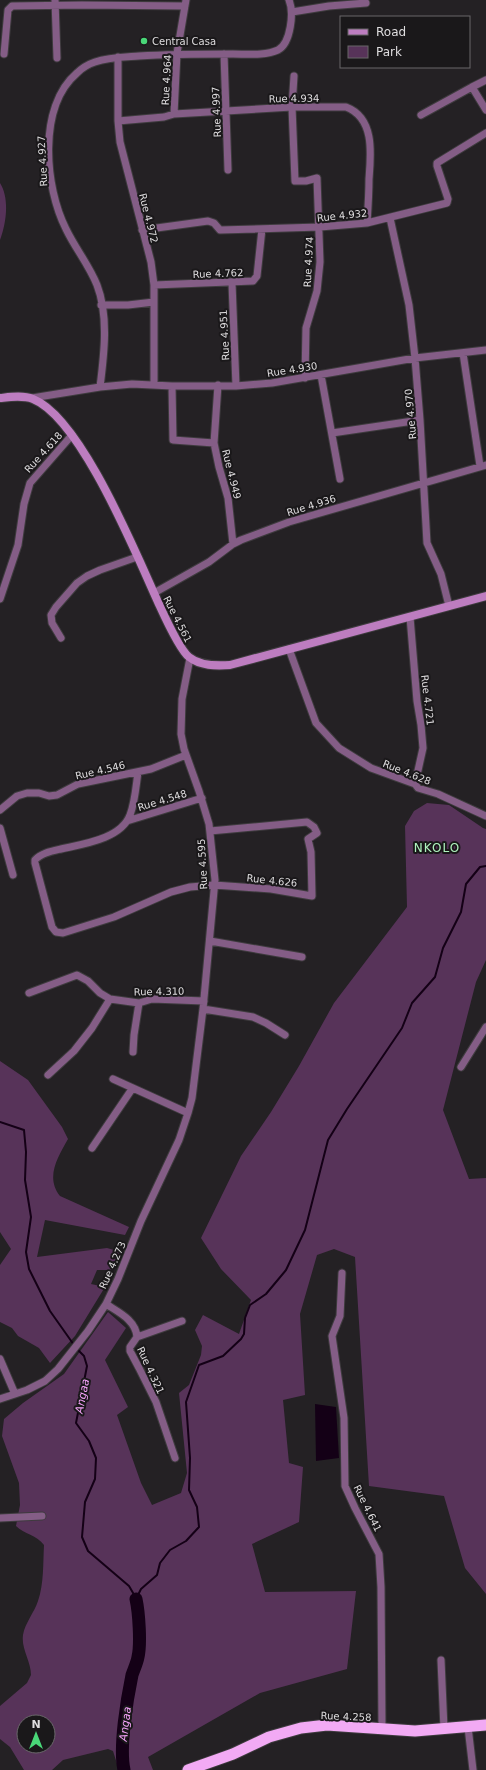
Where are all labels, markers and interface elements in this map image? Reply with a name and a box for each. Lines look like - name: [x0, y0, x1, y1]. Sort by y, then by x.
- legend: [340, 16, 470, 68]
- text: Road: [376, 25, 406, 39]
- marker: Central Casa: [139, 36, 149, 46]
- place label: Central Casa: [152, 36, 216, 47]
- text: Park: [376, 45, 402, 59]
- street label: Rue 4.964: [160, 54, 173, 106]
- street label: Rue 4.997: [210, 86, 223, 138]
- street label: Rue 4.934: [269, 93, 319, 104]
- street label: Rue 4.927: [36, 135, 49, 187]
- street label: Rue 4.972: [137, 192, 160, 244]
- street label: Rue 4.932: [316, 207, 368, 224]
- street label: Rue 4.974: [302, 236, 315, 288]
- street label: Rue 4.762: [192, 267, 244, 280]
- street label: Rue 4.951: [218, 309, 231, 361]
- street label: Rue 4.930: [266, 360, 318, 379]
- street label: Rue 4.970: [403, 388, 418, 440]
- street label: Rue 4.618: [22, 430, 64, 475]
- street label: Rue 4.949: [220, 448, 243, 500]
- street label: Rue 4.936: [285, 493, 337, 518]
- street label: Rue 4.561: [161, 594, 194, 644]
- street label: Rue 4.721: [419, 674, 436, 726]
- street label: Rue 4.628: [381, 758, 432, 787]
- street label: Rue 4.546: [74, 759, 126, 782]
- street label: Rue 4.548: [136, 788, 188, 813]
- street label: Rue 4.595: [196, 838, 209, 890]
- district label: NKOLO: [414, 841, 460, 855]
- street label: Rue 4.626: [246, 872, 298, 889]
- street label: Rue 4.310: [134, 986, 184, 997]
- street label: Rue 4.273: [97, 1240, 128, 1291]
- street label: Rue 4.321: [135, 1345, 166, 1396]
- water label: Angaa: [73, 1377, 92, 1415]
- street label: Rue 4.641: [351, 1483, 384, 1533]
- water label: Angaa: [117, 1706, 134, 1743]
- street label: Rue 4.258: [320, 1710, 372, 1723]
- north arrow: [16, 1714, 56, 1754]
- text: N: [31, 1718, 41, 1731]

